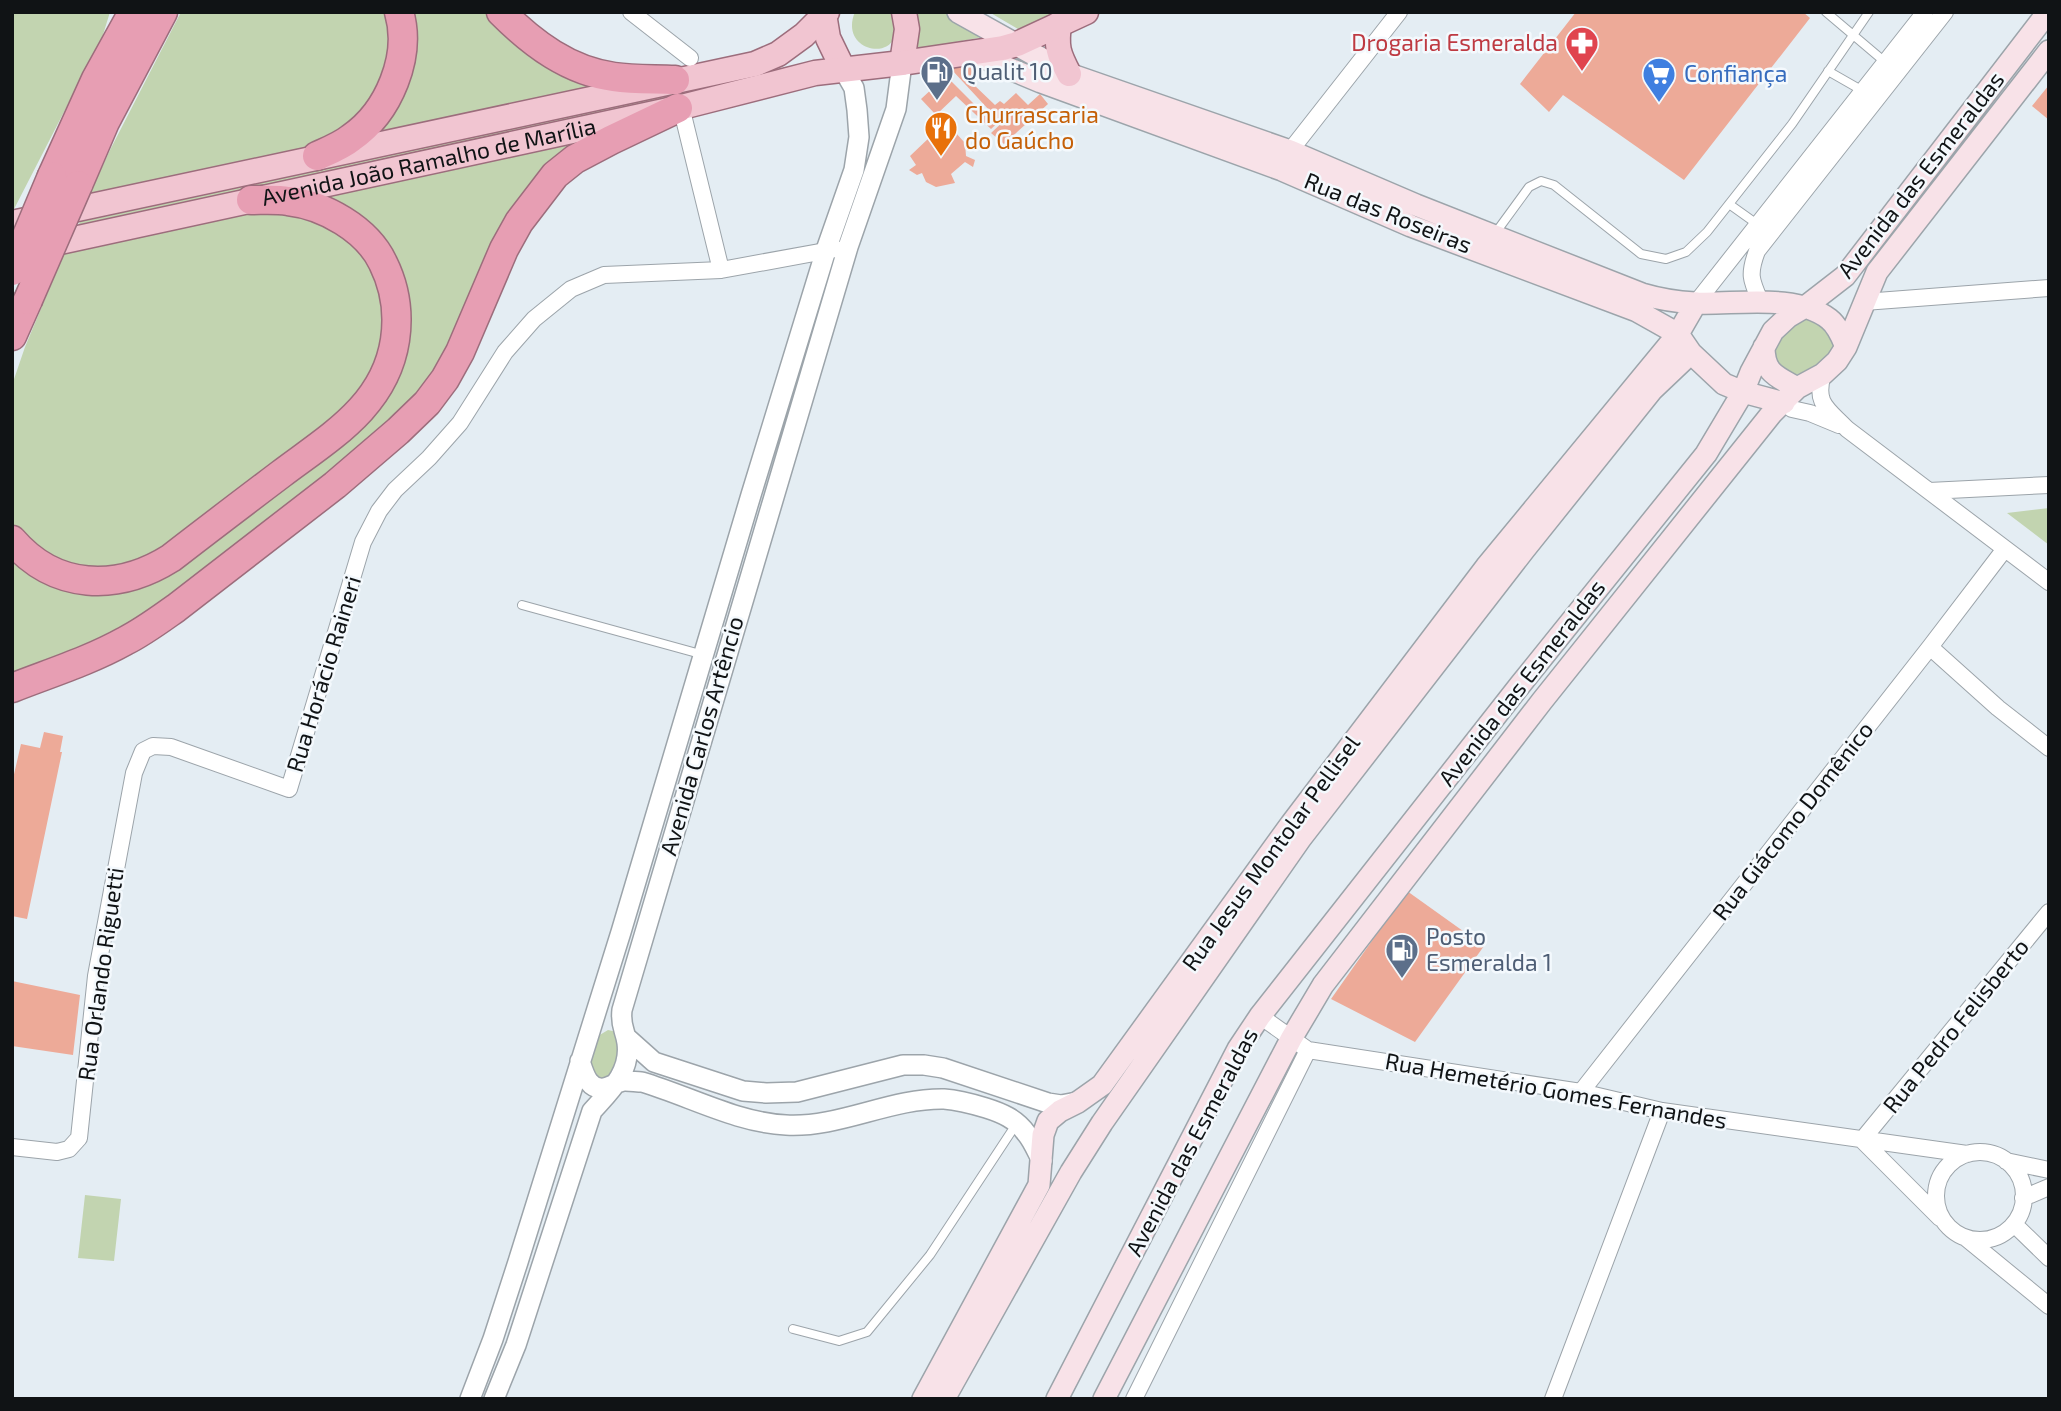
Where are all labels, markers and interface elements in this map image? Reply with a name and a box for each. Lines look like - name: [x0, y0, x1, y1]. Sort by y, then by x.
- pharmacy icon: Drogaria Esmeralda: [1563, 24, 1601, 73]
- place label: Drogaria Esmeralda: [1351, 28, 1558, 56]
- fuel station icon: Qualit 10: [918, 53, 956, 102]
- supermarket icon: Confiança: [1640, 55, 1678, 104]
- place label: Qualit 10: [962, 57, 1053, 85]
- place label: Confiança: [1684, 59, 1787, 88]
- street label: Avenida das Esmeraldas: [1831, 66, 2009, 283]
- place label: Churrascaria do Gaúcho: [965, 100, 1099, 154]
- restaurant icon: Churrascaria do Gaúcho: [922, 109, 960, 158]
- street label: Avenida João Ramalho de Marília: [259, 111, 598, 211]
- street label: Rua das Roseiras: [1301, 166, 1476, 258]
- street label: Rua Horácio Raineri: [280, 572, 366, 775]
- street label: Avenida das Esmeraldas: [1432, 574, 1610, 791]
- street label: Avenida Carlos Artêncio: [653, 613, 749, 858]
- street label: Rua Giácomo Domênico: [1706, 715, 1878, 925]
- street label: Rua Jesus Montolar Pellisel: [1175, 729, 1365, 976]
- street label: Rua Orlando Riguetti: [71, 865, 129, 1082]
- place label: Posto Esmeralda 1: [1426, 922, 1552, 976]
- fuel station icon: Posto Esmeralda 1: [1383, 931, 1421, 980]
- street label: Rua Pedro Felisberto: [1876, 933, 2034, 1118]
- street label: Avenida das Esmeraldas: [1119, 1023, 1263, 1260]
- street label: Rua Hemetério Gomes Fernandes: [1383, 1046, 1729, 1134]

